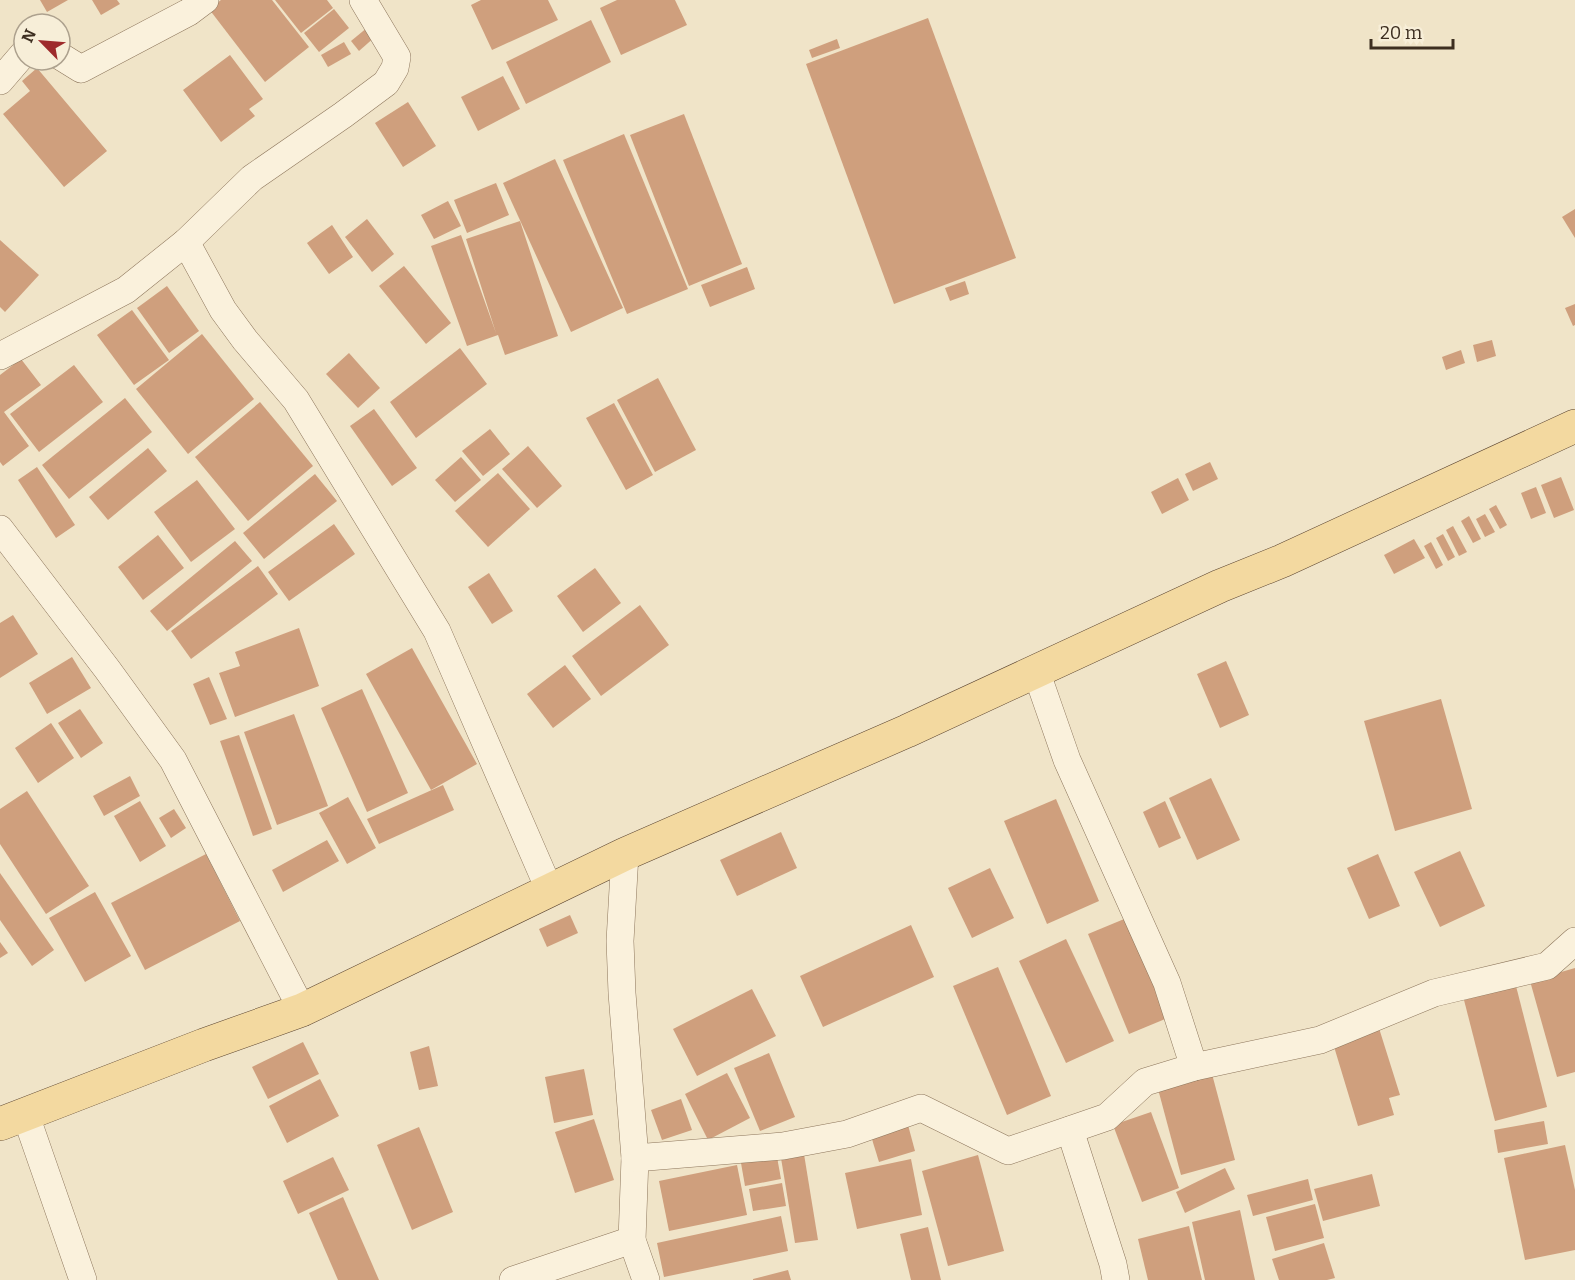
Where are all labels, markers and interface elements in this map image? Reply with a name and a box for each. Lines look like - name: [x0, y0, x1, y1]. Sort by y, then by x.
- north arrow: [12, 12, 72, 72]
- scale bar: [1371, 12, 1454, 50]
- text: 20 m: [1380, 22, 1422, 44]
- text: N: [18, 26, 40, 45]

